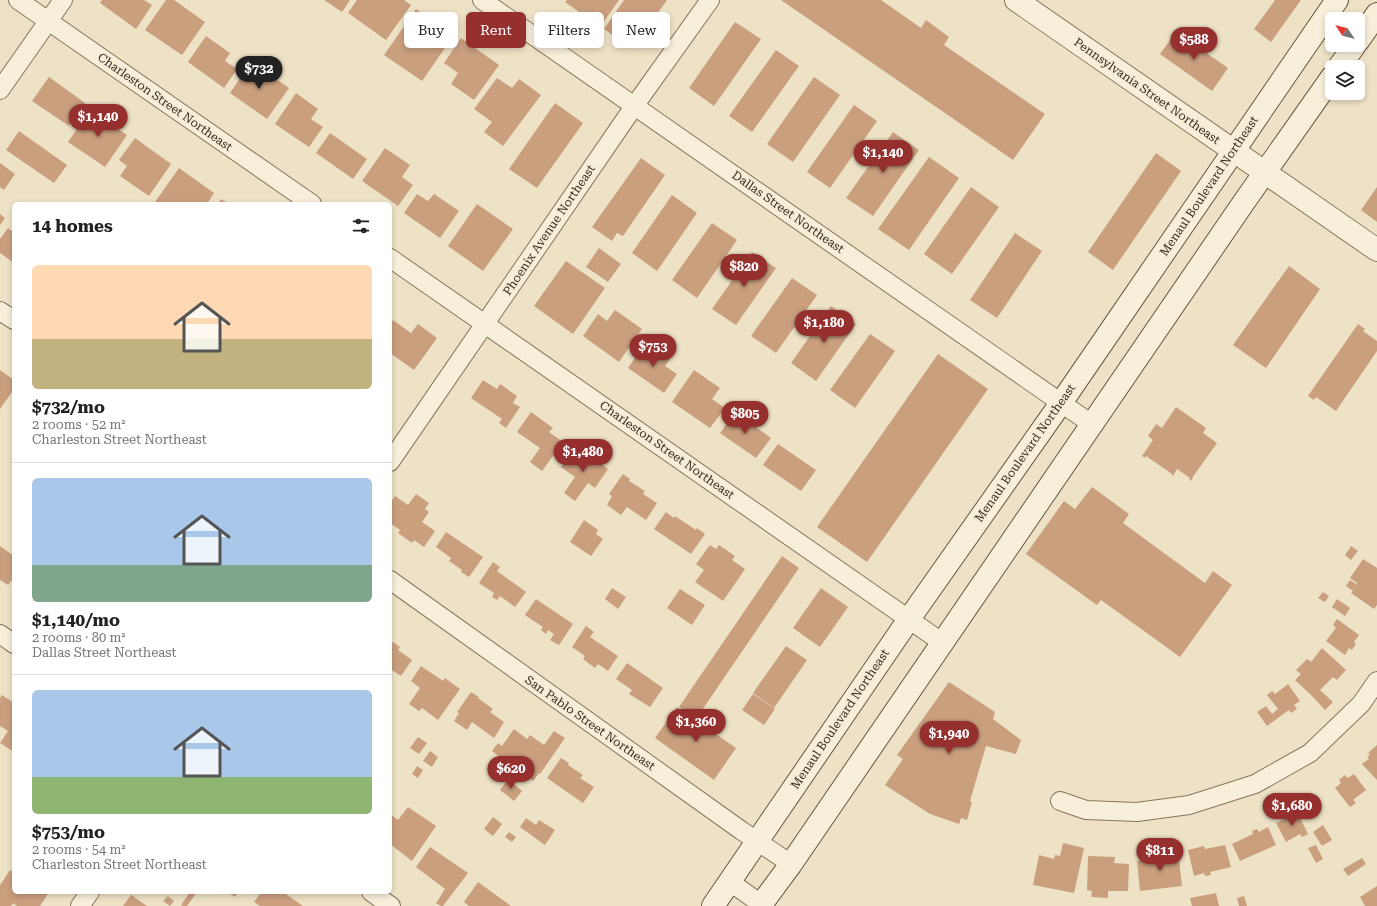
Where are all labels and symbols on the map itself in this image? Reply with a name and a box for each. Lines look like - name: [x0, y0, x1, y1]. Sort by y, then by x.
- north arrow: [1325, 12, 1365, 52]
- pin: $588: [1170, 27, 1218, 61]
- street label: Pennsylvania Street Northeast: [1071, 35, 1223, 147]
- street label: Charleston Street Northeast: [95, 50, 235, 154]
- pin: $732: [235, 56, 283, 90]
- pin: $1,140: [65, 104, 131, 138]
- street label: Menaul Boulevard Northeast: [1157, 113, 1261, 259]
- pin: $1,140: [850, 140, 916, 174]
- street label: Phoenix Avenue Northeast: [500, 162, 598, 298]
- street label: Dallas Street Northeast: [729, 168, 847, 256]
- pin: $820: [720, 254, 768, 288]
- pin: $1,180: [791, 310, 857, 344]
- pin: $753: [629, 334, 677, 368]
- street label: Menaul Boulevard Northeast: [972, 381, 1079, 525]
- street label: Charleston Street Northeast: [597, 398, 737, 502]
- pin: $805: [721, 401, 769, 435]
- pin: $1,480: [550, 439, 616, 473]
- street label: Menaul Boulevard Northeast: [788, 646, 892, 792]
- street label: San Pablo Street Northeast: [522, 673, 658, 774]
- pin: $1,360: [663, 709, 729, 743]
- pin: $1,940: [916, 721, 982, 755]
- pin: $620: [487, 756, 535, 790]
- pin: $1,680: [1259, 793, 1325, 827]
- pin: $811: [1136, 838, 1184, 872]

